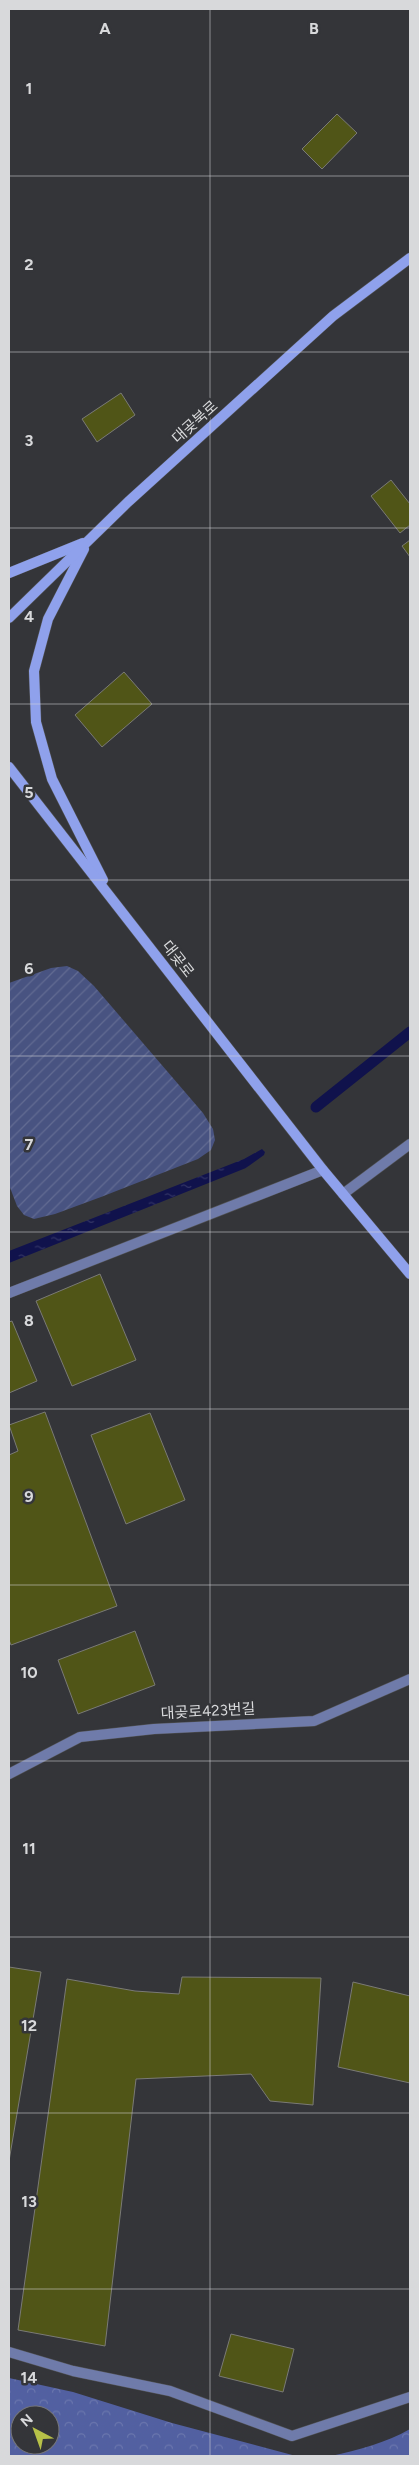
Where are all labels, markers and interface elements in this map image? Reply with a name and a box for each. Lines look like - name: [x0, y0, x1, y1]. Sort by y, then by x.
- text: A: [99, 19, 111, 38]
- text: B: [309, 19, 319, 38]
- text: 1: [26, 79, 32, 98]
- text: 2: [24, 255, 34, 274]
- street label: 대곶북로: [168, 397, 222, 447]
- text: 3: [25, 431, 34, 450]
- text: 4: [24, 607, 34, 626]
- text: 5: [24, 783, 34, 802]
- street label: 대곶로: [158, 937, 198, 981]
- text: 6: [24, 959, 34, 978]
- text: 7: [25, 1135, 34, 1154]
- text: 8: [24, 1311, 34, 1330]
- text: 9: [24, 1487, 34, 1506]
- text: 10: [20, 1663, 38, 1682]
- street label: 대곶로423번길: [160, 1700, 256, 1722]
- text: 11: [22, 1839, 36, 1858]
- text: 12: [21, 2016, 37, 2035]
- text: 13: [21, 2192, 37, 2211]
- text: 14: [21, 2368, 37, 2387]
- north arrow: [10, 2405, 60, 2455]
- text: N: [17, 2411, 36, 2431]

